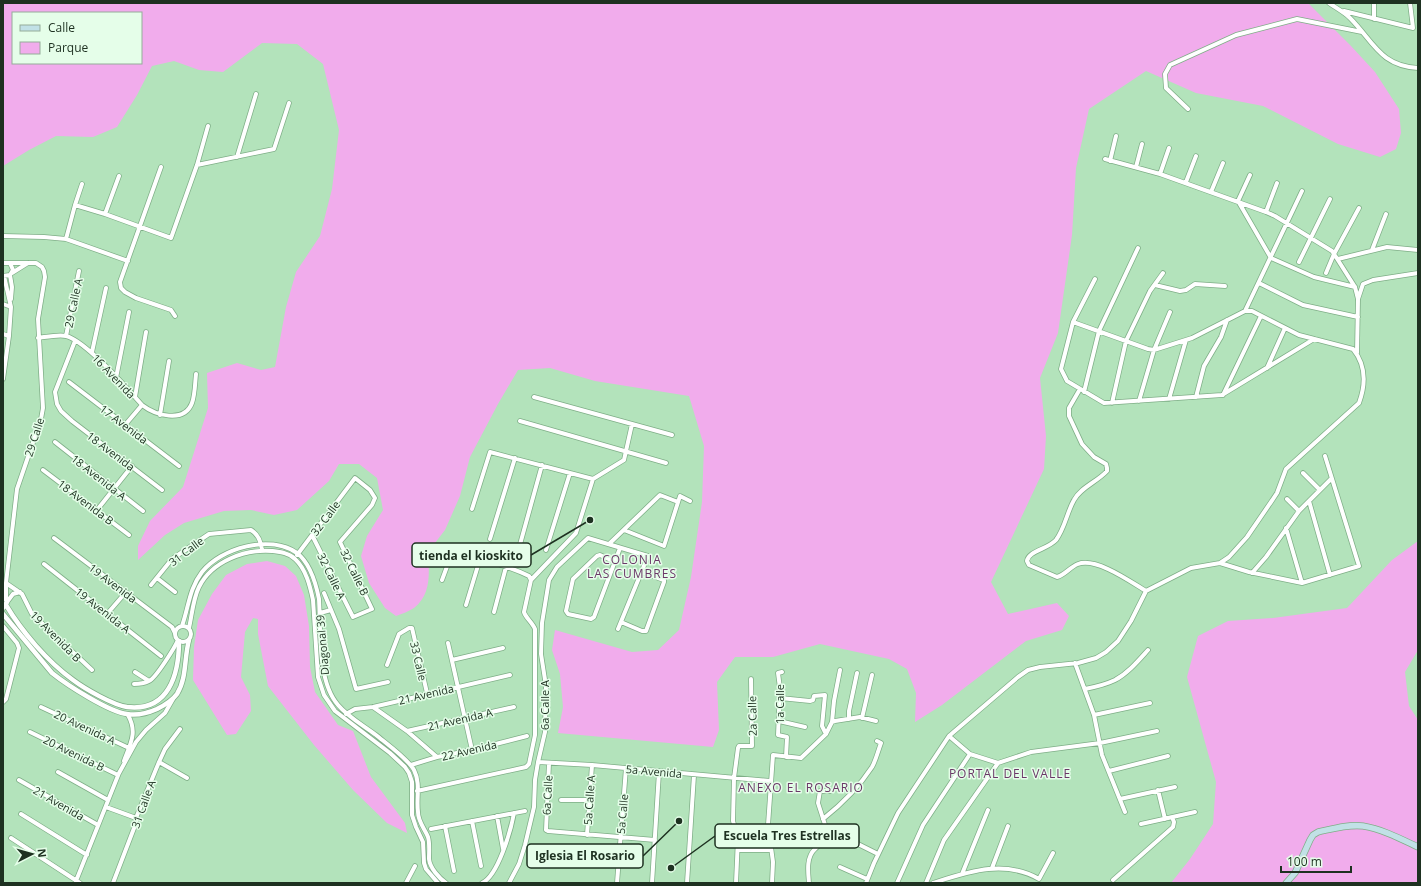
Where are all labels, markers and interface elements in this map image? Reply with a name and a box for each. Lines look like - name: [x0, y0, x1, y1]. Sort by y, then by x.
- legend: [12, 12, 142, 64]
- text: Calle: [48, 19, 75, 36]
- text: Parque: [48, 39, 88, 56]
- street label: 29 Calle A: [60, 277, 86, 329]
- street label: 16 Avenida: [89, 350, 139, 402]
- street label: 17 Avenida: [97, 401, 151, 447]
- street label: 29 Calle: [21, 416, 47, 458]
- street label: 18 Avenida: [84, 428, 138, 474]
- street label: 18 Avenida A: [68, 451, 130, 503]
- street label: 18 Avenida B: [55, 476, 117, 528]
- street label: 32 Calle: [307, 497, 343, 539]
- street label: 31 Calle: [165, 533, 207, 569]
- callout: tienda el kioskito: [412, 543, 531, 567]
- street label: 32 Calle B: [337, 546, 373, 598]
- text: tienda el kioskito: [419, 547, 523, 564]
- street label: 32 Calle A: [314, 550, 350, 602]
- district label: COLONIA LAS CUMBRES: [587, 551, 677, 582]
- street label: 19 Avenida: [86, 560, 140, 606]
- street label: 19 Avenida A: [72, 584, 134, 636]
- street label: 19 Avenida B: [27, 607, 85, 665]
- street label: Diagonal 39: [312, 614, 332, 676]
- street label: 33 Calle: [407, 640, 431, 682]
- street label: 21 Avenida: [397, 680, 455, 708]
- street label: 6a Calle A: [537, 680, 552, 730]
- street label: 1a Calle: [772, 684, 787, 724]
- street label: 2a Calle: [744, 696, 760, 736]
- street label: 21 Avenida A: [426, 704, 494, 734]
- street label: 20 Avenida A: [52, 706, 118, 748]
- street label: 20 Avenida B: [41, 732, 107, 774]
- street label: 22 Avenida: [440, 736, 498, 764]
- street label: 5a Avenida: [625, 761, 683, 781]
- district label: PORTAL DEL VALLE: [949, 765, 1071, 782]
- street label: 6a Calle: [538, 775, 556, 815]
- street label: 5a Calle A: [580, 775, 598, 825]
- street label: 31 Calle A: [127, 778, 159, 830]
- district label: ANEXO EL ROSARIO: [738, 779, 864, 796]
- street label: 21 Avenida: [31, 782, 87, 824]
- street label: 5a Calle: [613, 793, 631, 835]
- callout: Escuela Tres Estrellas: [715, 824, 859, 848]
- text: Escuela Tres Estrellas: [723, 827, 851, 844]
- north arrow: [12, 834, 52, 874]
- callout: Iglesia El Rosario: [527, 844, 643, 868]
- text: Iglesia El Rosario: [535, 847, 635, 864]
- text: N: [35, 848, 50, 858]
- scale bar: [1281, 848, 1351, 874]
- text: 100 m: [1287, 853, 1322, 870]

